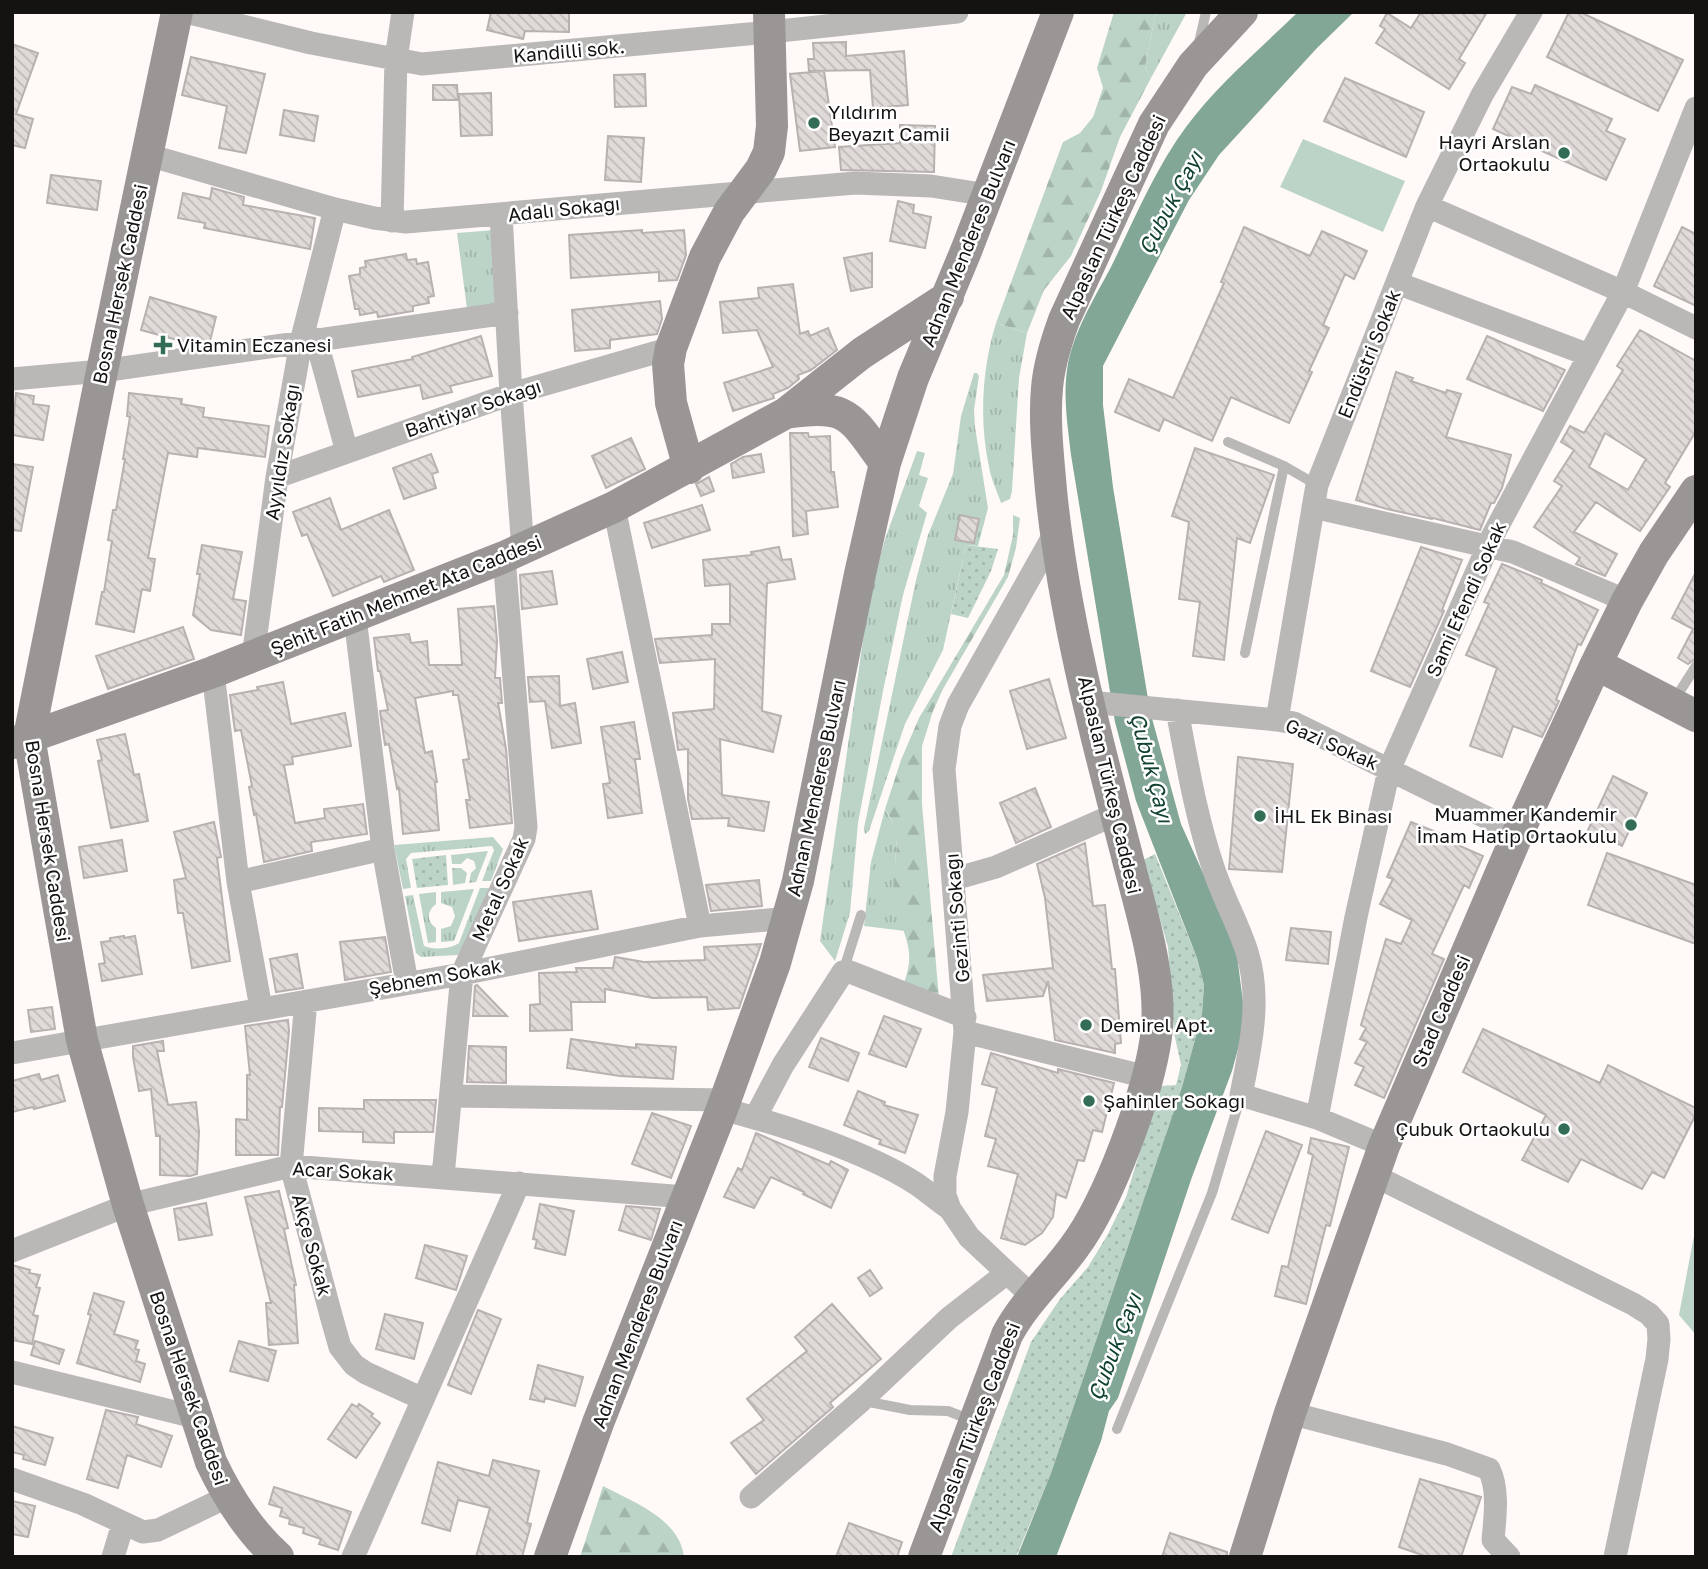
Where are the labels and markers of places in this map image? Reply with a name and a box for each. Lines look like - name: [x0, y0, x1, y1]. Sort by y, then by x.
- place label: Yıldırım Beyazıt Camii: [828, 100, 950, 145]
- marker: Yıldırım Beyazıt Camii: [806, 115, 822, 131]
- place label: Hayri Arslan Ortaokulu: [1439, 130, 1550, 175]
- marker: Hayri Arslan Ortaokulu: [1556, 145, 1572, 161]
- place label: Vitamin Eczanesi: [177, 333, 332, 356]
- marker: Vitamin Eczanesi: [155, 337, 171, 353]
- place label: Muammer Kandemir İmam Hatip Ortaokulu: [1416, 802, 1618, 847]
- place label: İHL Ek Binası: [1274, 804, 1392, 827]
- marker: İHL Ek Binası: [1252, 808, 1268, 824]
- marker: Muammer Kandemir İmam Hatip Ortaokulu: [1623, 817, 1639, 833]
- place label: Demirel Apt.: [1100, 1013, 1214, 1036]
- marker: Demirel Apt.: [1078, 1017, 1094, 1033]
- place label: Şahinler Sokağı: [1103, 1089, 1245, 1112]
- marker: Şahinler Sokağı: [1081, 1093, 1097, 1109]
- place label: Çubuk Ortaokulu: [1396, 1117, 1550, 1140]
- marker: Çubuk Ortaokulu: [1556, 1121, 1572, 1137]

